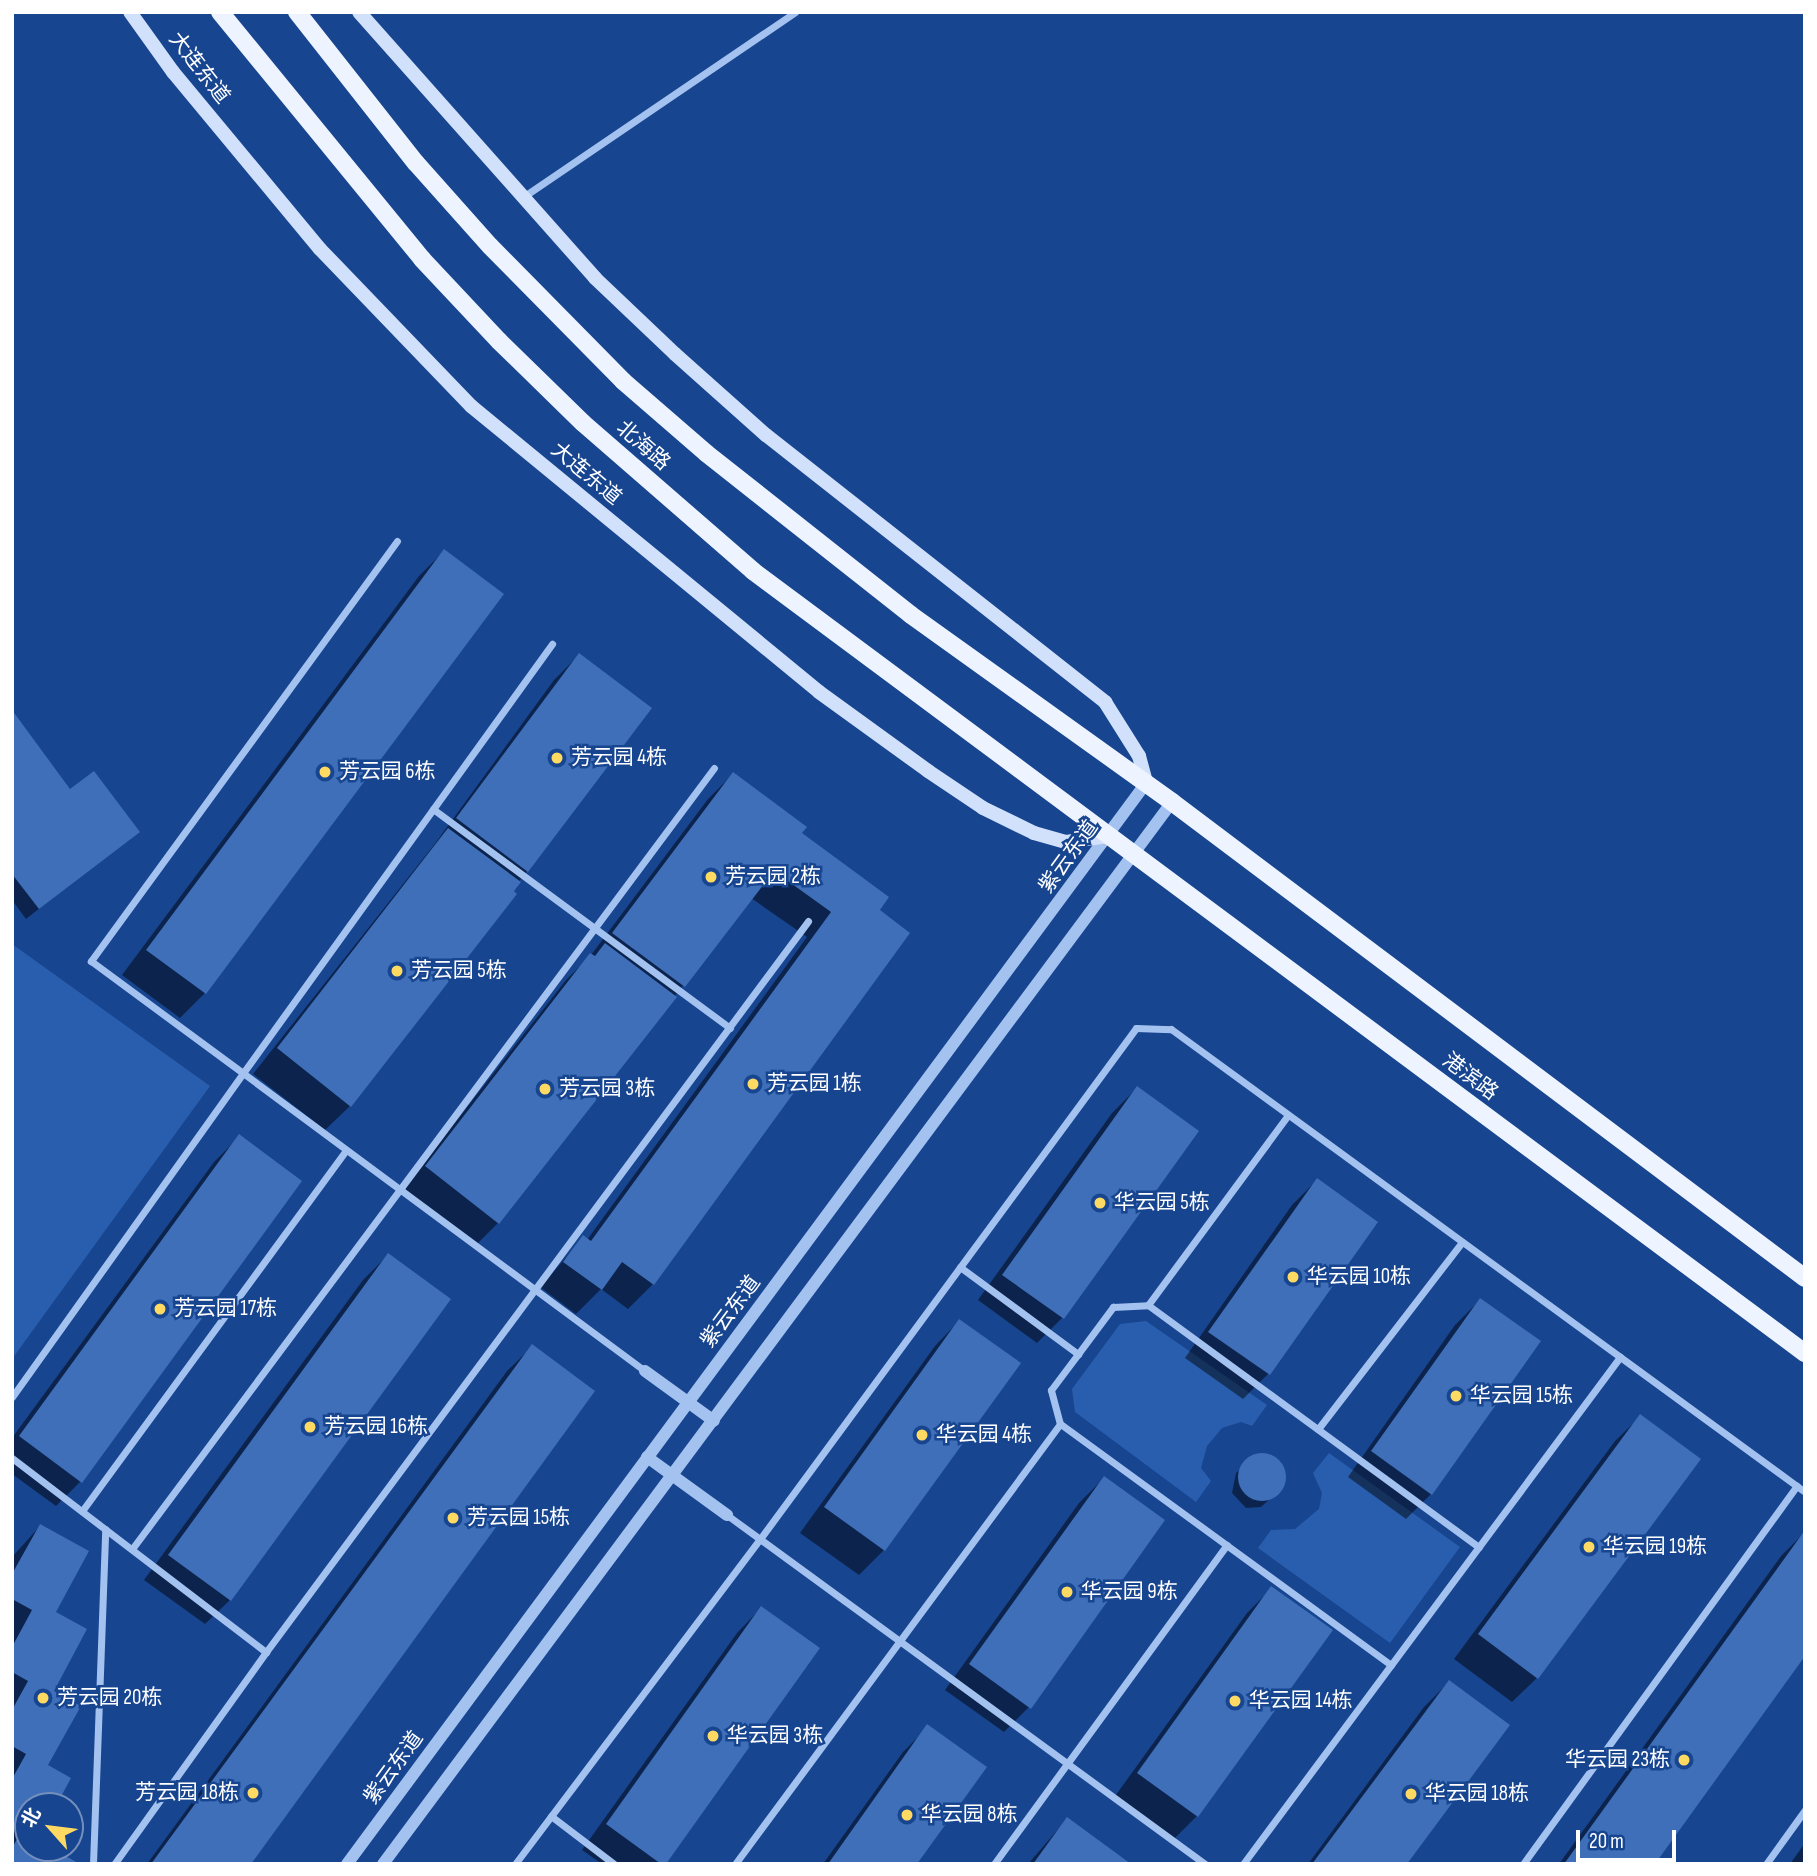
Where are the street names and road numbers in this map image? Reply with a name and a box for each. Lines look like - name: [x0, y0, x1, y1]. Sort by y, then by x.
- street label: 大连东道: [163, 27, 235, 109]
- street label: 北海路: [611, 416, 675, 476]
- street label: 大连东道: [546, 437, 626, 511]
- street label: 紫云东道: [1034, 816, 1104, 898]
- street label: 港滨路: [1437, 1048, 1503, 1106]
- street label: 紫云东道: [696, 1271, 766, 1353]
- street label: 紫云东道: [359, 1727, 429, 1809]

